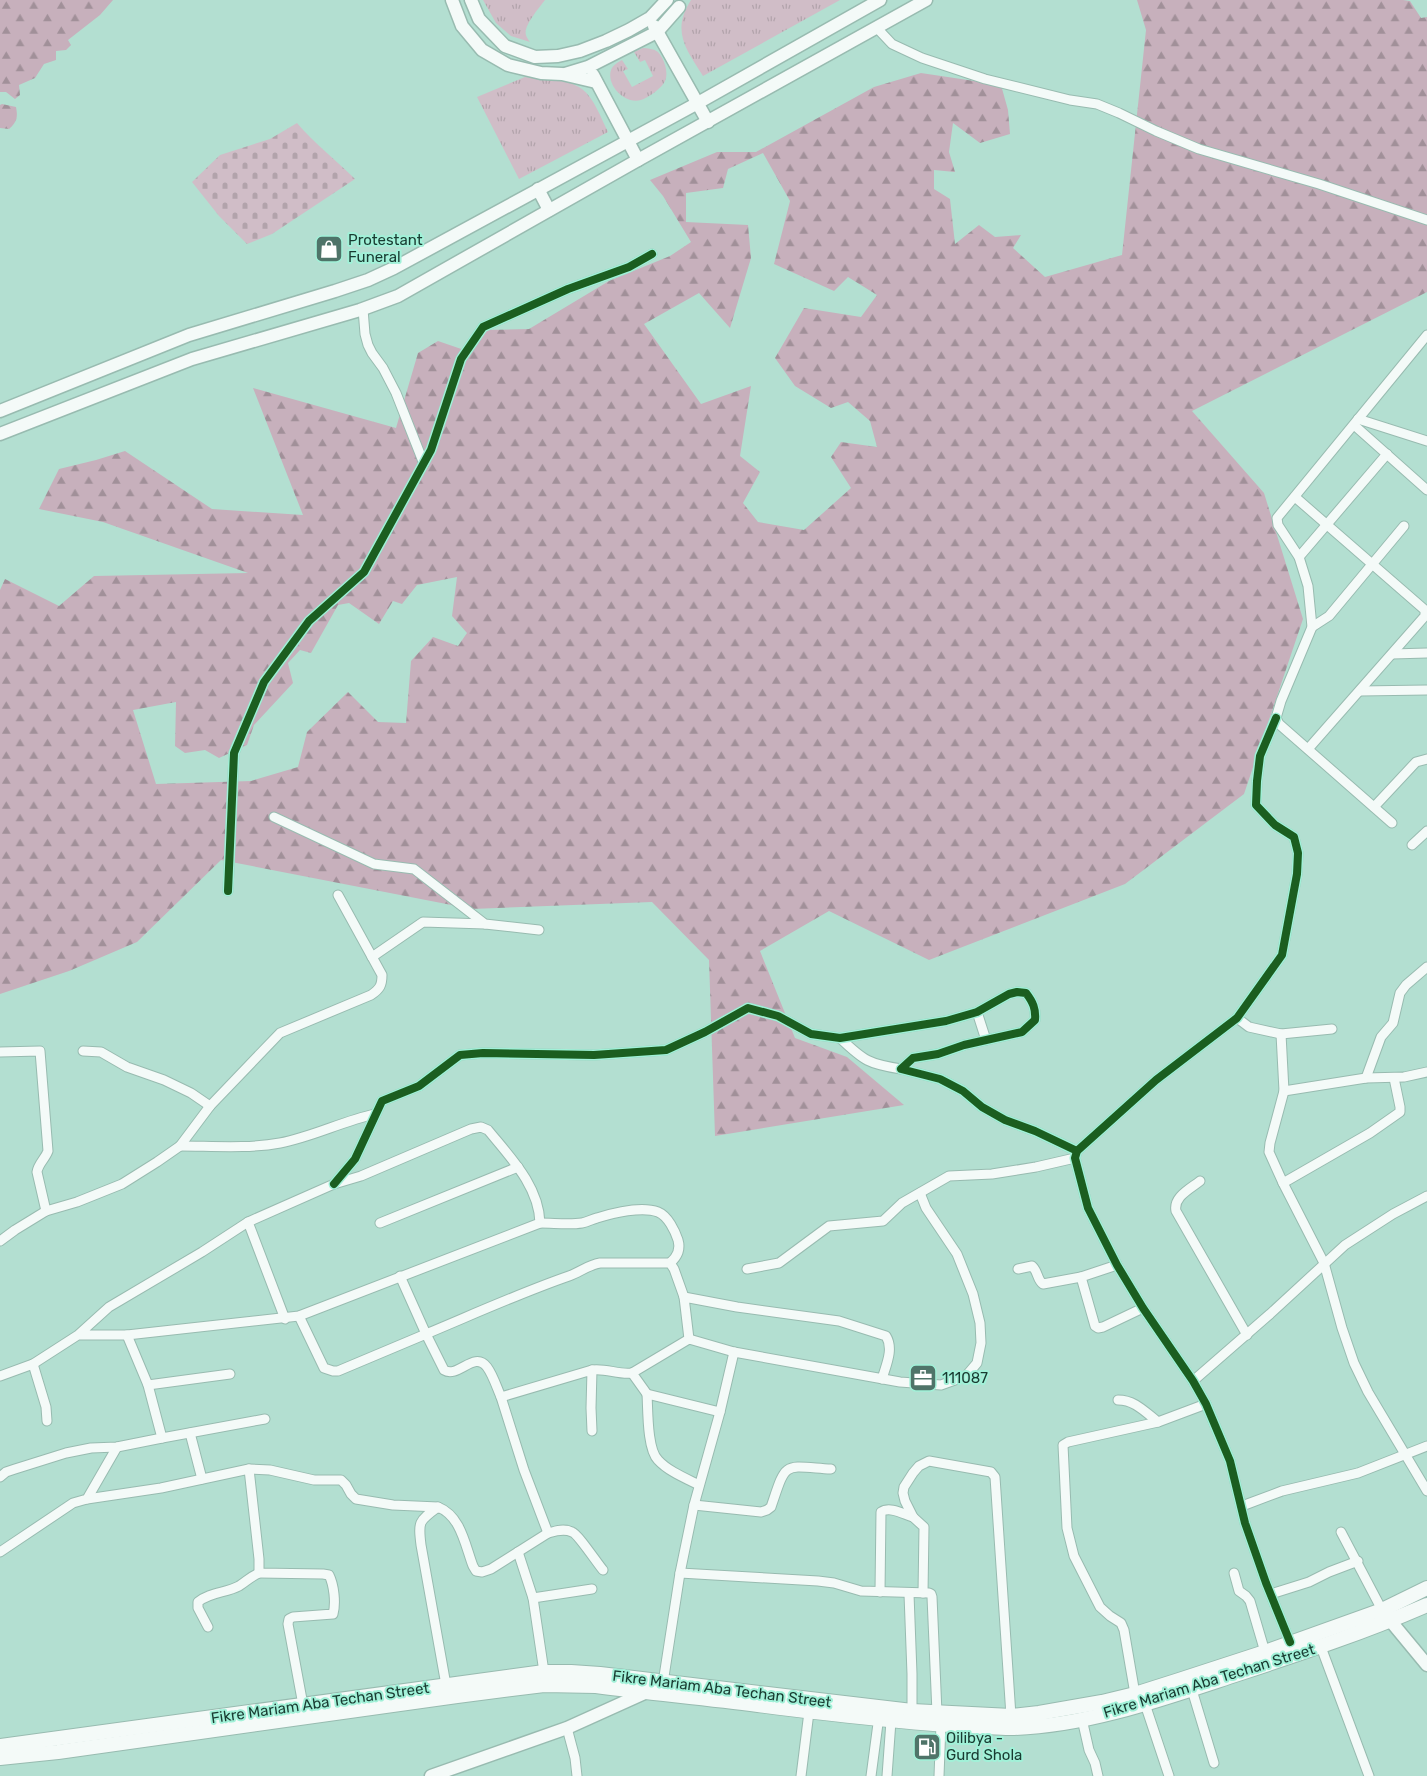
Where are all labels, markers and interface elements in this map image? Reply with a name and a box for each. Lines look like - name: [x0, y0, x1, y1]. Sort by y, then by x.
- place label: Protestant Funeral: [348, 231, 423, 266]
- shop icon: Protestant Funeral: [314, 234, 344, 264]
- office icon: 111087: [908, 1363, 938, 1393]
- place label: 111087: [942, 1369, 988, 1387]
- street label: Fikre Mariam Aba Techan Street: [1101, 1640, 1317, 1722]
- street label: Fikre Mariam Aba Techan Street: [612, 1667, 833, 1711]
- street label: Fikre Mariam Aba Techan Street: [210, 1679, 430, 1727]
- place label: Oilibya - Gurd Shola: [946, 1729, 1022, 1764]
- fuel station icon: Oilibya - Gurd Shola: [912, 1732, 942, 1762]

